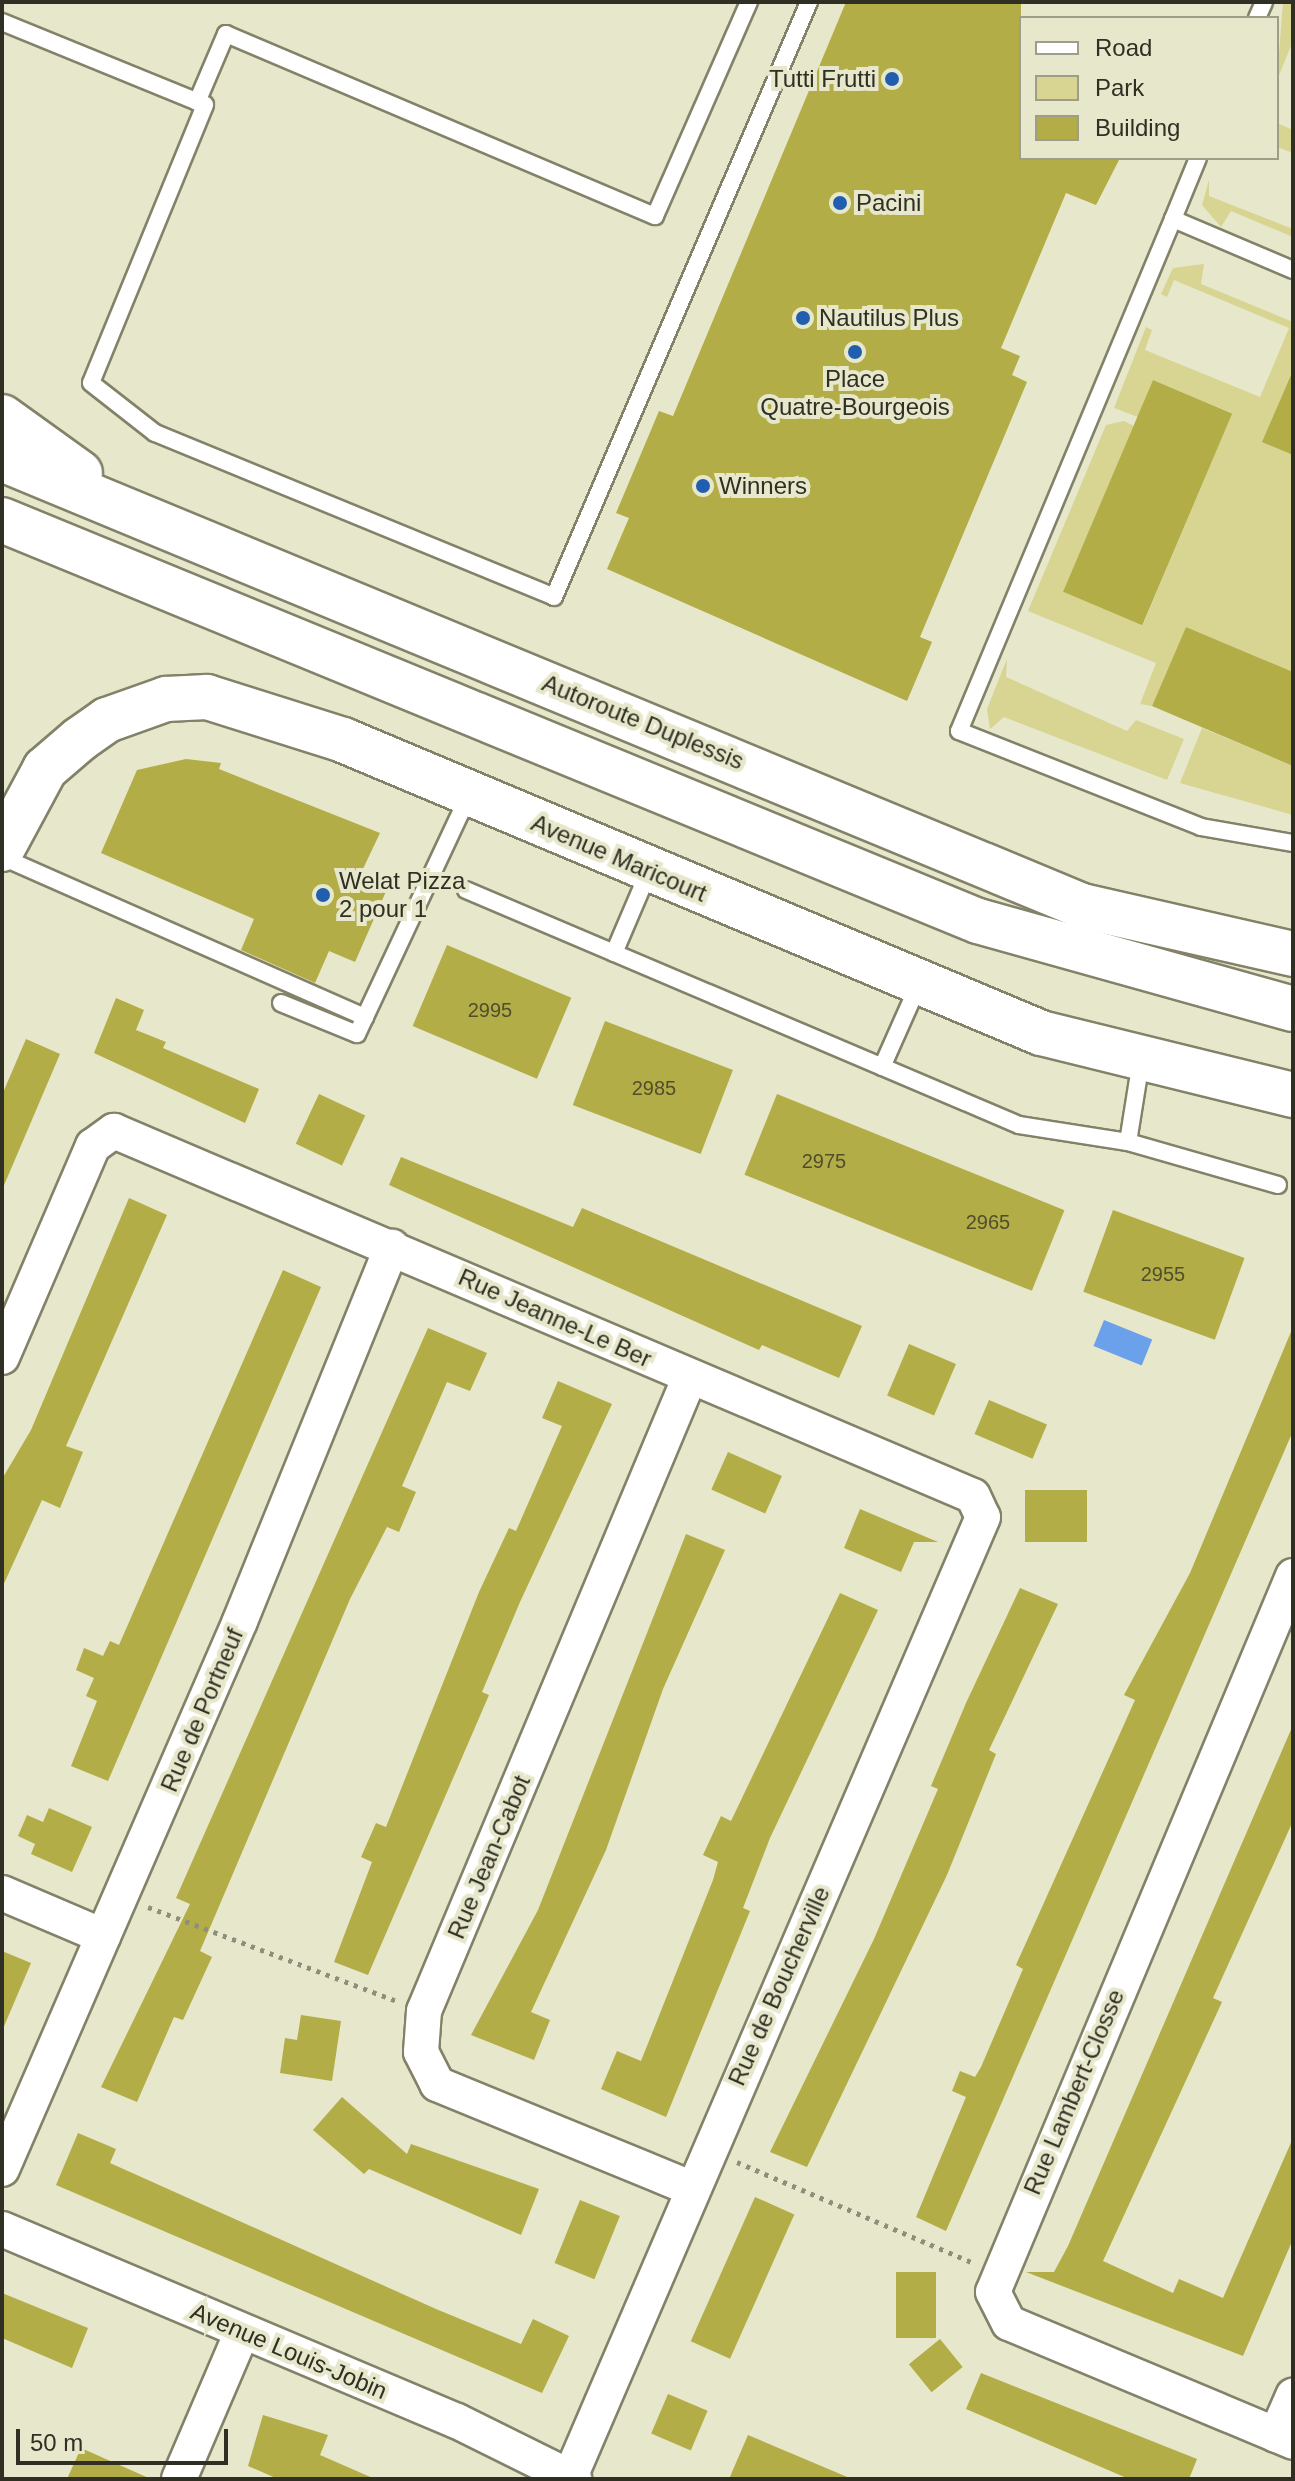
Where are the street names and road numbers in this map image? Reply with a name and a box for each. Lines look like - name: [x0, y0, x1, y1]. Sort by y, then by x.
- street label: Autoroute Duplessis: [538, 668, 748, 776]
- street label: Avenue Maricourt: [527, 808, 711, 908]
- street label: Rue Jeanne-Le Ber: [454, 1263, 656, 1373]
- street label: Rue de Portneuf: [155, 1624, 249, 1796]
- street label: Rue Jean-Cabot: [442, 1771, 536, 1943]
- street label: Rue de Boucherville: [722, 1882, 836, 2090]
- street label: Rue Lambert-Closse: [1018, 1985, 1130, 2199]
- street label: Avenue Louis-Jobin: [187, 2297, 391, 2405]

